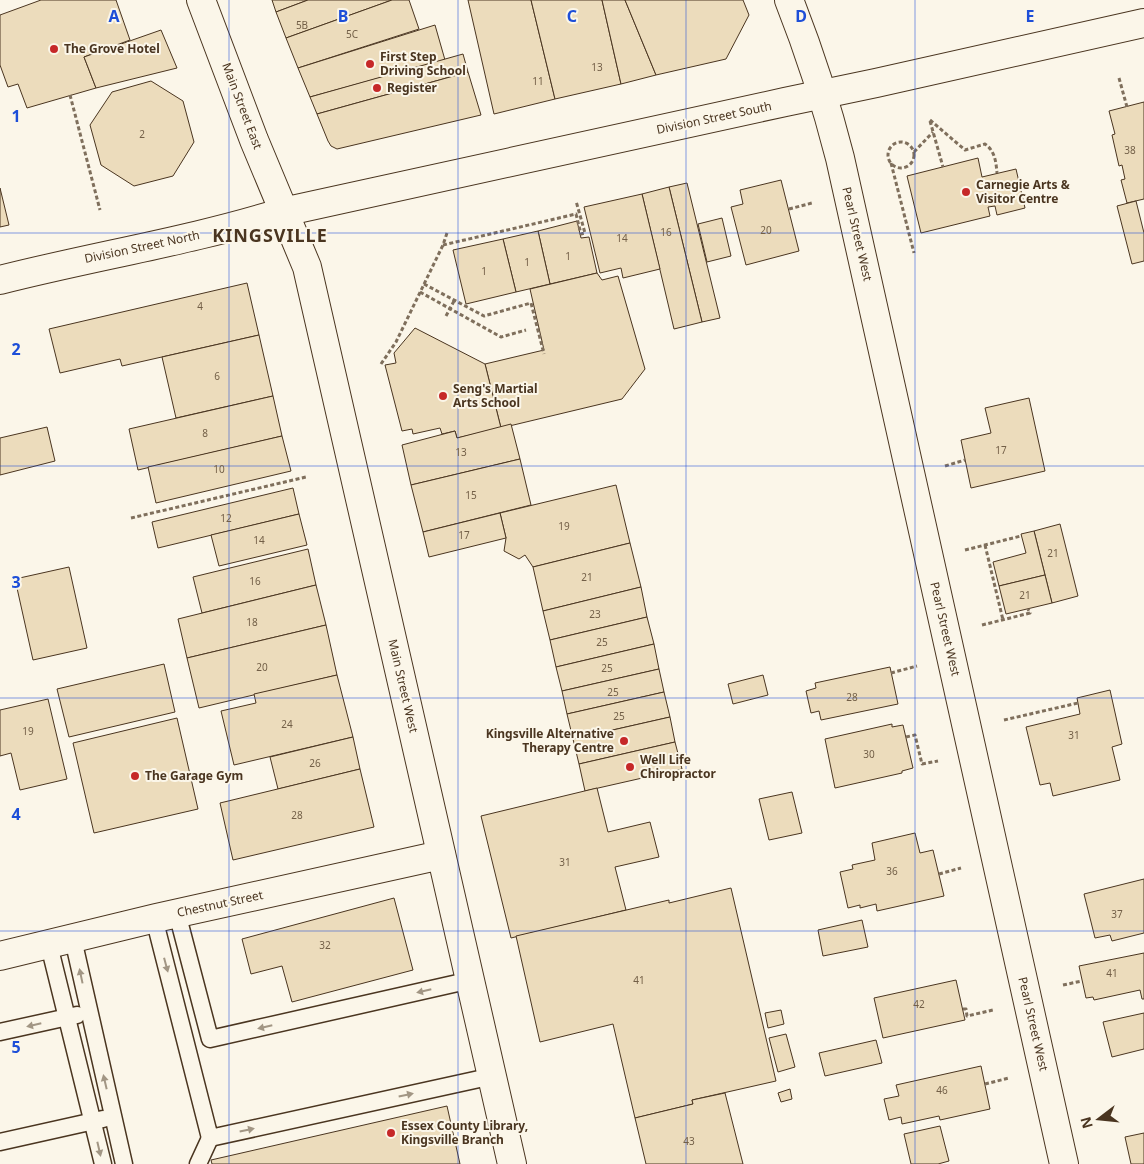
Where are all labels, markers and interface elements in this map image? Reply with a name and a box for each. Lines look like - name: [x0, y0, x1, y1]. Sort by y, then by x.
- text: A: [108, 5, 120, 27]
- text: B: [338, 5, 348, 27]
- text: C: [567, 5, 577, 27]
- text: D: [795, 5, 807, 27]
- text: E: [1026, 5, 1035, 27]
- house number: 5B: [296, 18, 308, 32]
- house number: 5C: [346, 27, 359, 41]
- place label: The Grove Hotel: [64, 40, 160, 57]
- marker: The Grove Hotel: [48, 43, 60, 55]
- place label: First Step Driving School: [380, 48, 466, 79]
- marker: First Step Driving School: [364, 58, 376, 70]
- street label: Main Street East: [218, 60, 267, 152]
- house number: 13: [591, 60, 603, 74]
- house number: 11: [532, 74, 544, 88]
- place label: Register: [387, 79, 438, 96]
- marker: Register: [371, 82, 383, 94]
- street label: Division Street South: [655, 97, 773, 138]
- text: 1: [11, 105, 21, 127]
- house number: 2: [139, 127, 145, 141]
- house number: 38: [1124, 143, 1136, 157]
- place label: Carnegie Arts & Visitor Centre: [976, 176, 1070, 207]
- street label: Pearl Street West: [838, 185, 877, 283]
- marker: Carnegie Arts & Visitor Centre: [960, 186, 972, 198]
- district label: KINGSVILLE: [212, 223, 328, 247]
- house number: 20: [760, 223, 772, 237]
- house number: 16: [660, 225, 672, 239]
- street label: Division Street North: [83, 226, 201, 267]
- house number: 14: [616, 231, 628, 245]
- house number: 1: [565, 249, 571, 263]
- house number: 1: [524, 255, 530, 269]
- house number: 1: [481, 264, 487, 278]
- house number: 4: [197, 299, 203, 313]
- text: 2: [11, 338, 21, 360]
- house number: 6: [214, 369, 220, 383]
- place label: Seng's Martial Arts School: [453, 380, 538, 411]
- marker: Seng's Martial Arts School: [437, 390, 449, 402]
- house number: 8: [202, 426, 208, 440]
- house number: 17: [995, 443, 1007, 457]
- house number: 13: [455, 445, 467, 459]
- house number: 10: [213, 462, 225, 476]
- house number: 15: [465, 488, 477, 502]
- house number: 12: [220, 511, 232, 525]
- house number: 19: [558, 519, 570, 533]
- house number: 17: [458, 528, 470, 542]
- house number: 14: [253, 533, 265, 547]
- house number: 21: [1047, 546, 1059, 560]
- house number: 21: [581, 570, 593, 584]
- text: 3: [11, 571, 21, 593]
- house number: 16: [249, 574, 261, 588]
- street label: Pearl Street West: [926, 580, 965, 678]
- house number: 21: [1019, 588, 1031, 602]
- house number: 23: [589, 607, 601, 621]
- house number: 18: [246, 615, 258, 629]
- house number: 25: [596, 635, 608, 649]
- street label: Main Street West: [384, 637, 423, 735]
- house number: 20: [256, 660, 268, 674]
- house number: 25: [601, 661, 613, 675]
- house number: 25: [607, 685, 619, 699]
- house number: 28: [846, 690, 858, 704]
- house number: 25: [613, 709, 625, 723]
- house number: 24: [281, 717, 293, 731]
- house number: 19: [22, 724, 34, 738]
- place label: Kingsville Alternative Therapy Centre: [486, 725, 614, 756]
- house number: 31: [1068, 728, 1080, 742]
- marker: Kingsville Alternative Therapy Centre: [618, 735, 630, 747]
- house number: 30: [863, 747, 875, 761]
- place label: Well Life Chiropractor: [640, 751, 717, 782]
- house number: 26: [309, 756, 321, 770]
- marker: Well Life Chiropractor: [624, 761, 636, 773]
- place label: The Garage Gym: [145, 767, 243, 784]
- marker: The Garage Gym: [129, 770, 141, 782]
- text: 4: [11, 803, 21, 825]
- house number: 28: [291, 808, 303, 822]
- house number: 31: [559, 855, 571, 869]
- house number: 36: [886, 864, 898, 878]
- street label: Chestnut Street: [175, 886, 265, 921]
- house number: 37: [1111, 907, 1123, 921]
- house number: 32: [319, 938, 331, 952]
- one-way arrow: [162, 958, 170, 973]
- house number: 41: [1106, 966, 1118, 980]
- one-way arrow: [77, 968, 85, 983]
- house number: 41: [633, 973, 645, 987]
- street label: Pearl Street West: [1014, 975, 1053, 1073]
- one-way arrow: [416, 987, 431, 995]
- house number: 42: [913, 997, 925, 1011]
- one-way arrow: [26, 1021, 41, 1029]
- one-way arrow: [257, 1023, 273, 1031]
- text: 5: [11, 1036, 21, 1058]
- one-way arrow: [101, 1075, 109, 1090]
- house number: 46: [936, 1083, 948, 1097]
- one-way arrow: [398, 1091, 414, 1099]
- north arrow: [1074, 1094, 1124, 1144]
- text: N: [1075, 1115, 1097, 1131]
- place label: Essex County Library, Kingsville Branch: [401, 1117, 528, 1148]
- one-way arrow: [239, 1126, 254, 1134]
- marker: Essex County Library, Kingsville Branch: [385, 1127, 397, 1139]
- house number: 43: [683, 1134, 695, 1148]
- one-way arrow: [95, 1142, 103, 1157]

